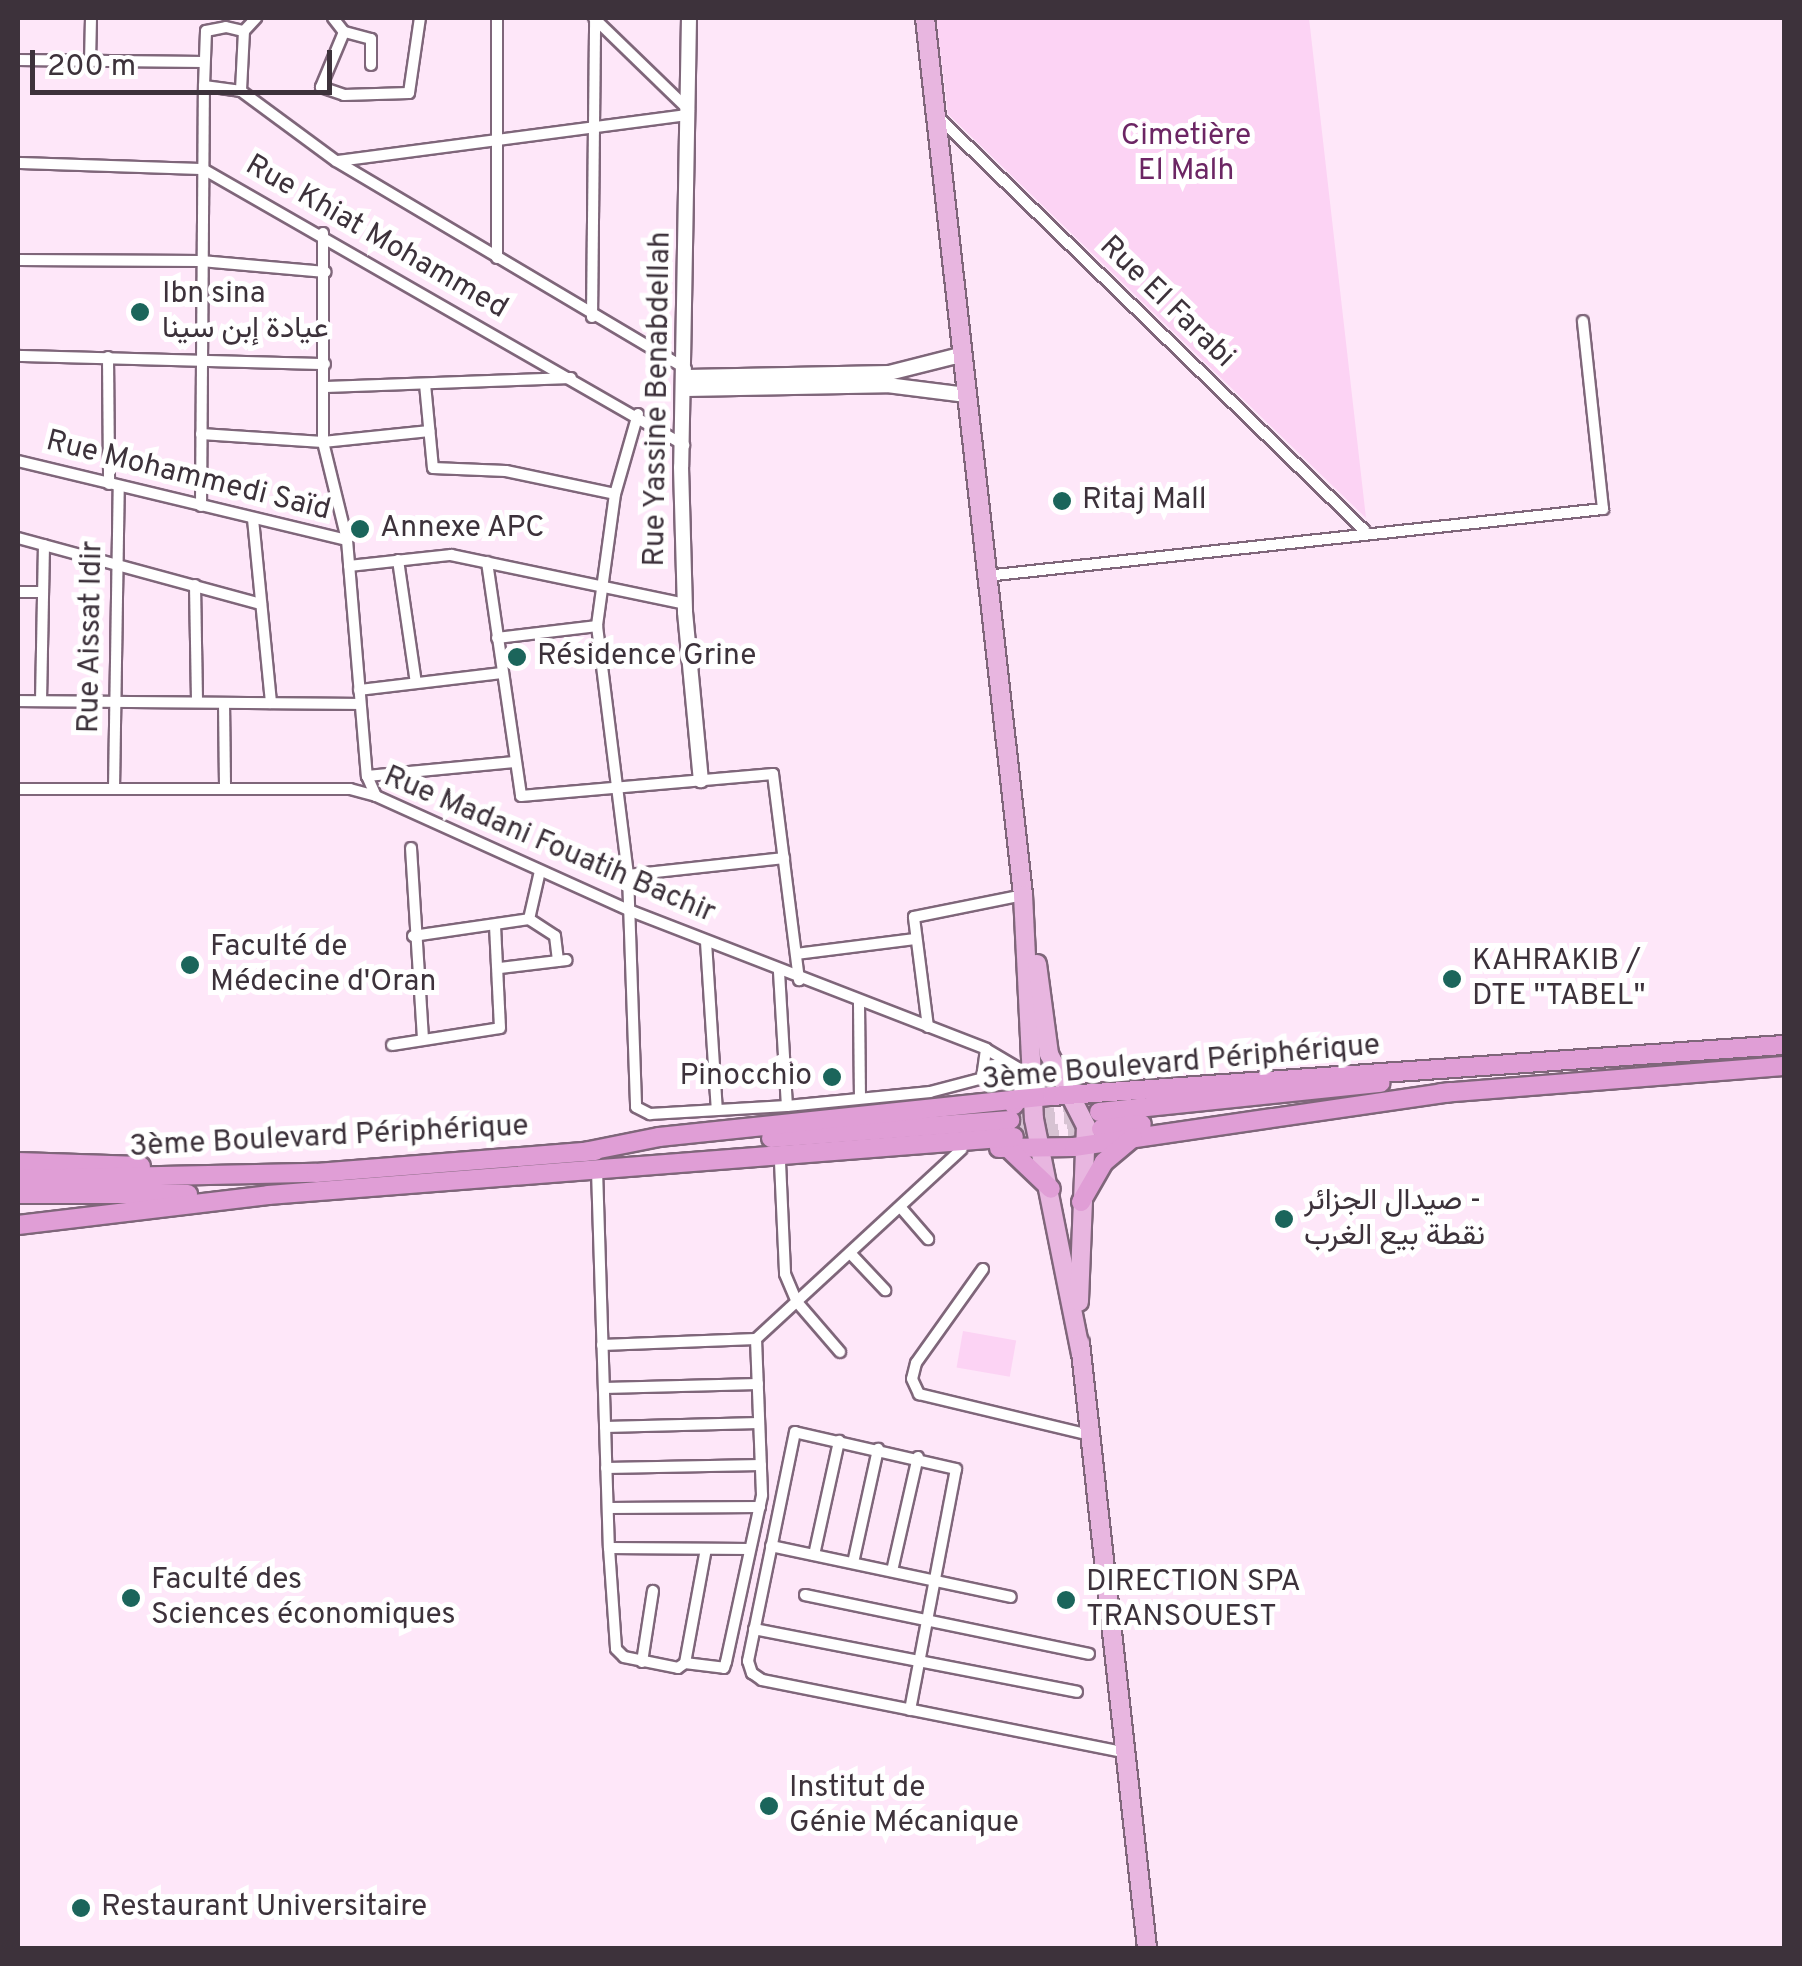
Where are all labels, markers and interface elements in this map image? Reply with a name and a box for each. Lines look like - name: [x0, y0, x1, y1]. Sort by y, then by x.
- scale bar: [35, 30, 338, 92]
- text: 200 m: [47, 49, 136, 86]
- park label: Cimetière El Malh: [1121, 119, 1251, 190]
- street label: Rue Khiat Mohammed: [238, 148, 514, 328]
- street label: Rue Yassine Benabdellah: [638, 230, 680, 568]
- street label: Rue El Farabi: [1091, 230, 1241, 376]
- place label: Ibn sina عيادة إبن سينا: [162, 277, 329, 348]
- marker: Ibn sina عيادة إبن سينا: [127, 299, 153, 325]
- street label: Rue Mohammedi Saïd: [42, 424, 334, 530]
- place label: Ritaj Mall: [1082, 483, 1207, 519]
- marker: Ritaj Mall: [1051, 490, 1073, 512]
- place label: Annexe APC: [380, 511, 546, 547]
- marker: Annexe APC: [349, 518, 371, 540]
- street label: Rue Aissat Idir: [72, 540, 112, 734]
- place label: Résidence Grine: [537, 639, 756, 675]
- marker: Résidence Grine: [506, 646, 528, 668]
- street label: Rue Madani Fouatih Bachir: [378, 760, 720, 932]
- place label: Faculté de Médecine d'Oran: [210, 930, 436, 1000]
- place label: KAHRAKIB / DTE "TABEL": [1472, 944, 1646, 1014]
- marker: Faculté de Médecine d'Oran: [179, 954, 201, 976]
- marker: KAHRAKIB / DTE "TABEL": [1441, 968, 1463, 990]
- street label: 3ème Boulevard Périphérique: [980, 1029, 1382, 1099]
- place label: Pinocchio: [679, 1059, 812, 1095]
- marker: Pinocchio: [821, 1066, 843, 1088]
- street label: 3ème Boulevard Périphérique: [129, 1110, 529, 1166]
- place label: صيدال الجزائر - نقطة بيع الغرب: [1304, 1184, 1485, 1254]
- marker: صيدال الجزائر - نقطة بيع الغرب: [1273, 1208, 1295, 1230]
- place label: Faculté des Sciences économiques: [151, 1563, 455, 1634]
- place label: DIRECTION SPA TRANSOUEST: [1086, 1565, 1301, 1636]
- marker: Faculté des Sciences économiques: [120, 1587, 142, 1609]
- marker: DIRECTION SPA TRANSOUEST: [1055, 1589, 1077, 1611]
- place label: Institut de Génie Mécanique: [789, 1771, 1019, 1842]
- marker: Institut de Génie Mécanique: [758, 1795, 780, 1817]
- place label: Restaurant Universitaire: [101, 1890, 427, 1926]
- marker: Restaurant Universitaire: [70, 1897, 92, 1919]

